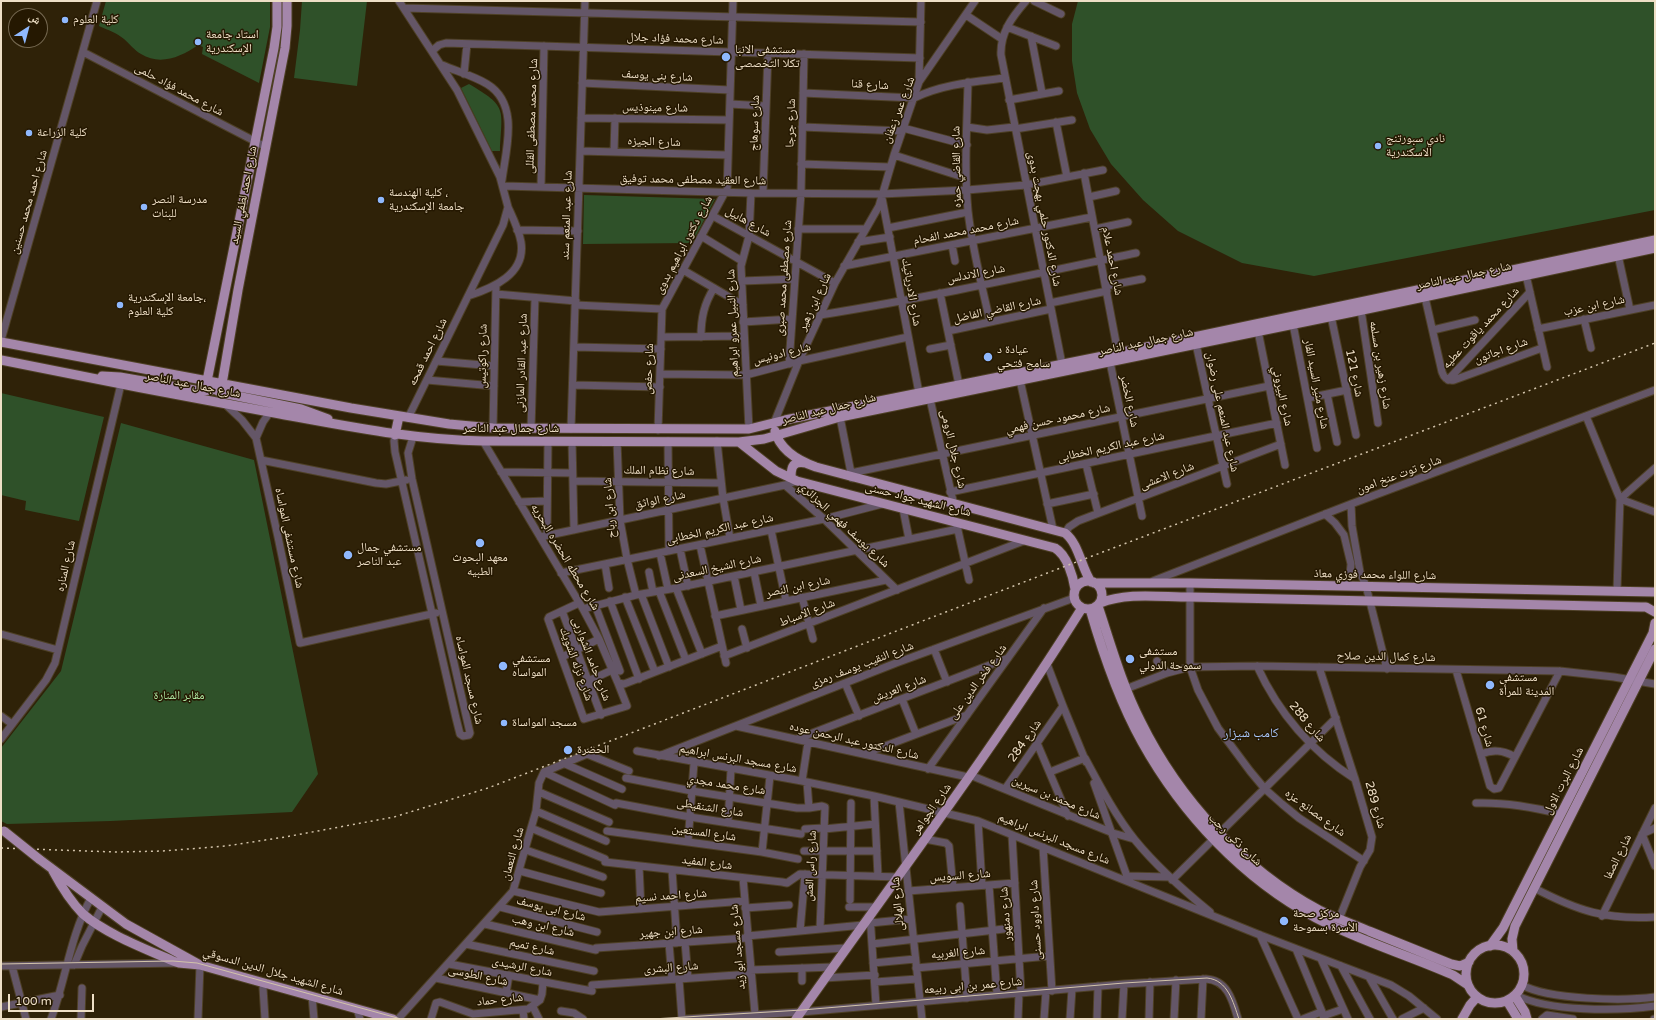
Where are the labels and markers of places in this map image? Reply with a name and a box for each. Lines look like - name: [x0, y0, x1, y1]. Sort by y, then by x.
- place label: كلية العلوم: [73, 13, 119, 27]
- marker: كلية العلوم: [60, 15, 70, 25]
- place label: استاد جامعة الإسكندرية: [206, 28, 259, 56]
- marker: استاد جامعة الإسكندرية: [193, 37, 203, 47]
- place label: مستشفى الانبا تكلا التخصصى: [735, 43, 800, 71]
- marker: مستشفى الانبا تكلا التخصصى: [720, 51, 732, 63]
- place label: كلية الزراعة: [37, 126, 87, 140]
- marker: كلية الزراعة: [24, 128, 34, 138]
- place label: نادي سبورتنج الاسكندرية: [1386, 132, 1445, 160]
- marker: نادي سبورتنج الاسكندرية: [1373, 141, 1383, 151]
- place label: كلية الهندسة ، جامعة الإسكندرية: [389, 186, 464, 214]
- place label: مدرسة النصر للبنات: [152, 193, 207, 221]
- marker: كلية الهندسة ، جامعة الإسكندرية: [376, 195, 386, 205]
- marker: مدرسة النصر للبنات: [139, 202, 149, 212]
- place label: جامعة الإسكندرية، كلية العلوم: [128, 291, 206, 319]
- marker: جامعة الإسكندرية، كلية العلوم: [115, 300, 125, 310]
- place label: عيادة د سامح فتحي: [997, 343, 1050, 371]
- marker: عيادة د سامح فتحي: [982, 351, 994, 363]
- marker: معهد البحوث الطبيه: [474, 537, 486, 549]
- place label: مستشفي جمال عبد الناصر: [357, 541, 421, 569]
- marker: مستشفي جمال عبد الناصر: [342, 549, 354, 561]
- place label: معهد البحوث الطبيه: [452, 551, 508, 579]
- place label: مستشفى سموحة الدولي: [1139, 645, 1201, 673]
- place label: مستشفي المواساه: [512, 652, 551, 680]
- marker: مستشفى سموحة الدولي: [1124, 653, 1136, 665]
- marker: مستشفي المواساه: [497, 660, 509, 672]
- place label: مستشفى المدينة للمرأة: [1499, 671, 1554, 699]
- marker: مستشفى المدينة للمرأة: [1484, 679, 1496, 691]
- place label: مسجد المواساة: [512, 716, 577, 730]
- marker: مسجد المواساة: [499, 718, 509, 728]
- place label: الحضرة: [577, 743, 609, 757]
- marker: الحضرة: [562, 744, 574, 756]
- place label: مركز صحة الأسرة بسموحة: [1293, 907, 1358, 935]
- marker: مركز صحة الأسرة بسموحة: [1278, 915, 1290, 927]

